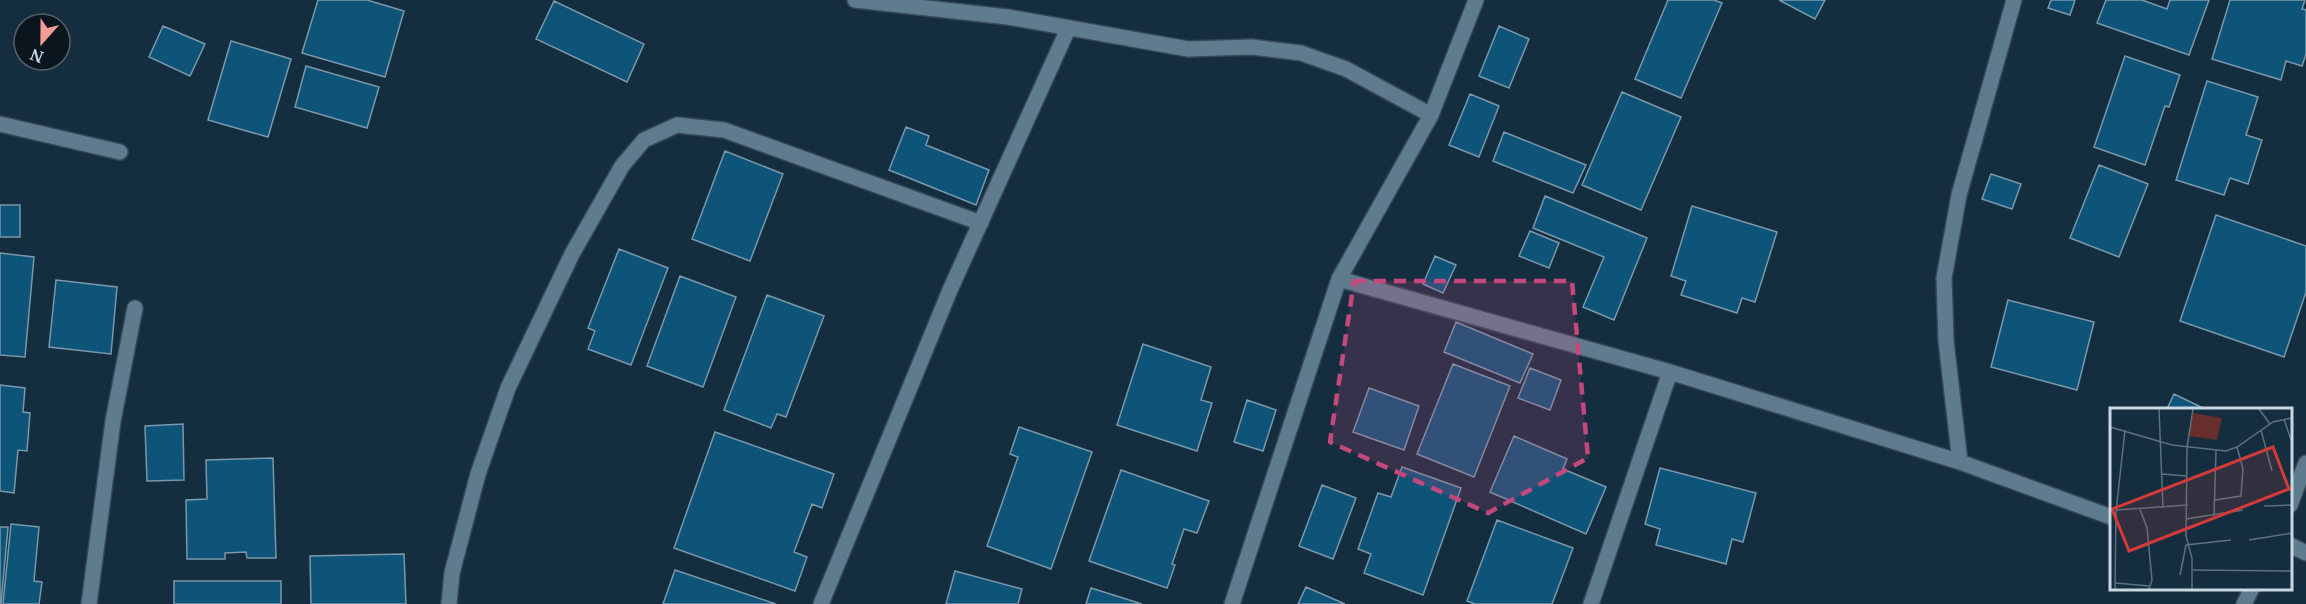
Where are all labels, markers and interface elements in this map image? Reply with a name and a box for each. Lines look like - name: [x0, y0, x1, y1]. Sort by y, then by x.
- north arrow: [12, 12, 72, 72]
- text: N: [26, 43, 46, 69]
- inset map: [2110, 408, 2291, 589]

